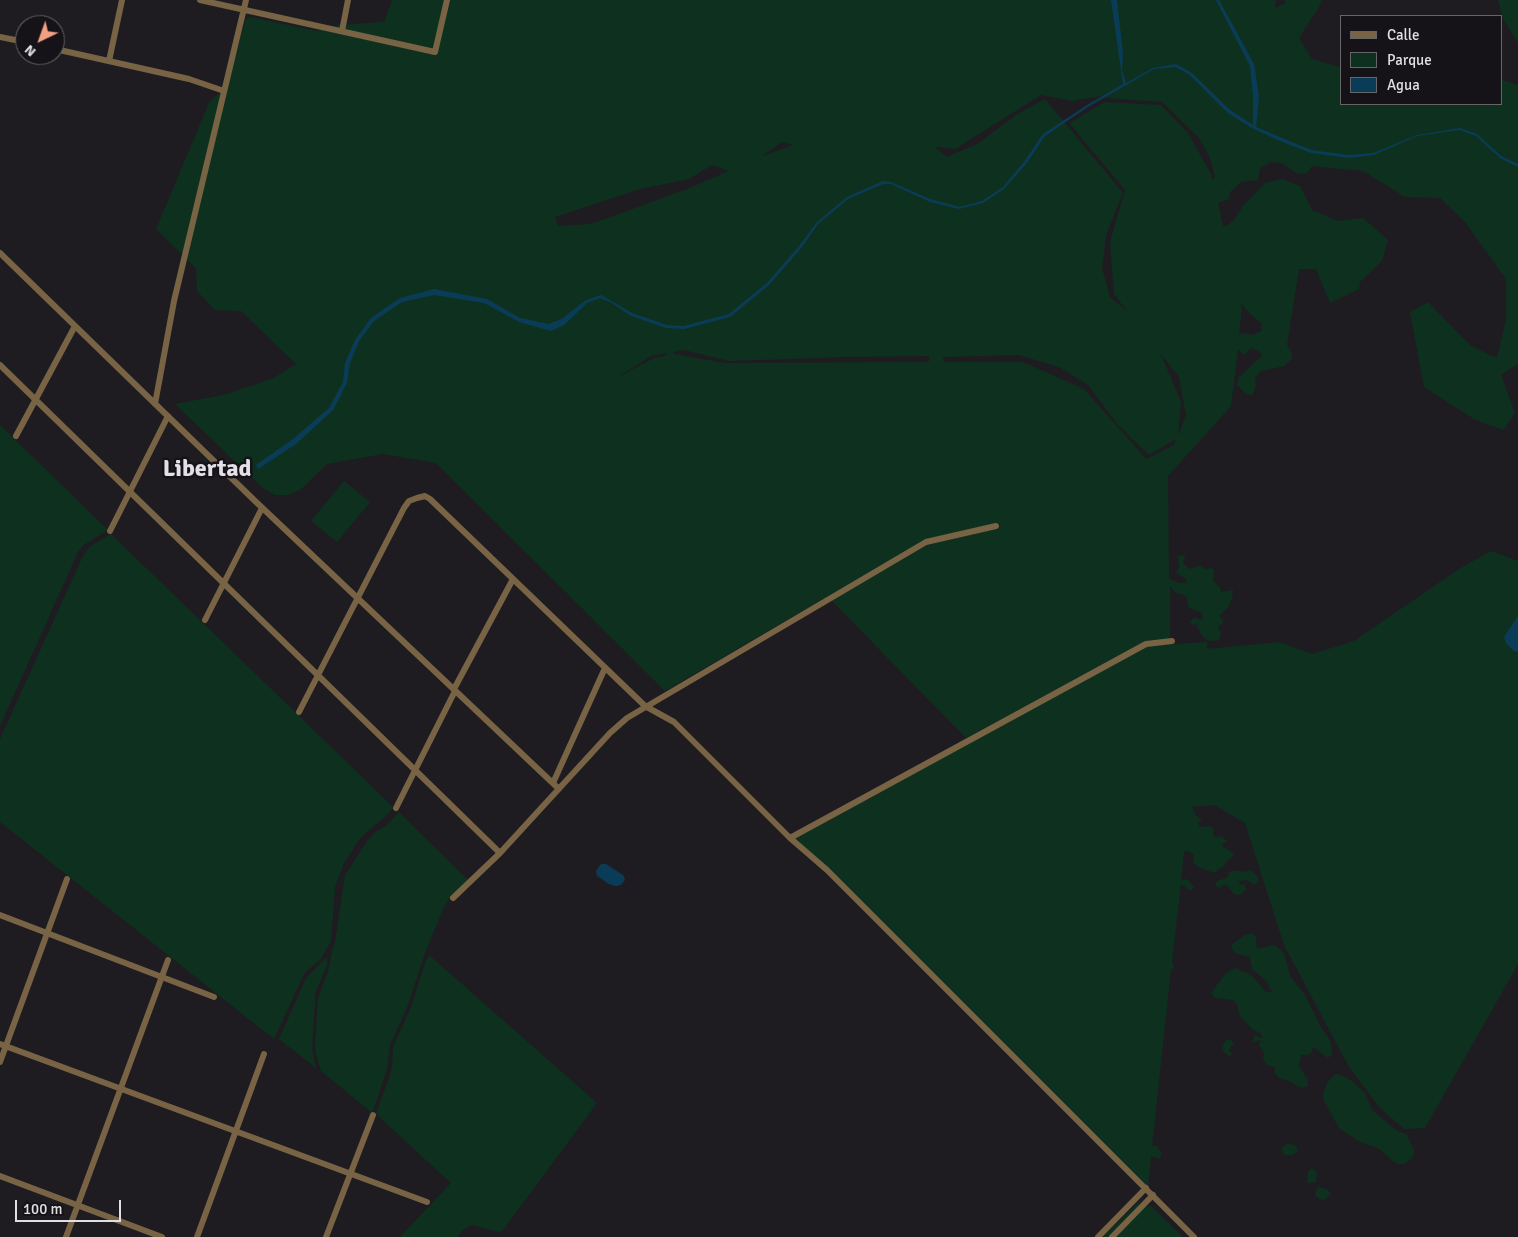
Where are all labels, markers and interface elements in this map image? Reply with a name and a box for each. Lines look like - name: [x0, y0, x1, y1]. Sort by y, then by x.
- north arrow: [15, 15, 65, 65]
- legend: [1340, 15, 1503, 105]
- text: Calle: [1387, 26, 1420, 44]
- text: N: [21, 41, 40, 60]
- text: Parque: [1387, 51, 1432, 69]
- text: Agua: [1387, 76, 1420, 94]
- district label: Libertad: [163, 456, 251, 484]
- scale bar: [18, 1190, 124, 1222]
- text: 100 m: [23, 1200, 63, 1218]

